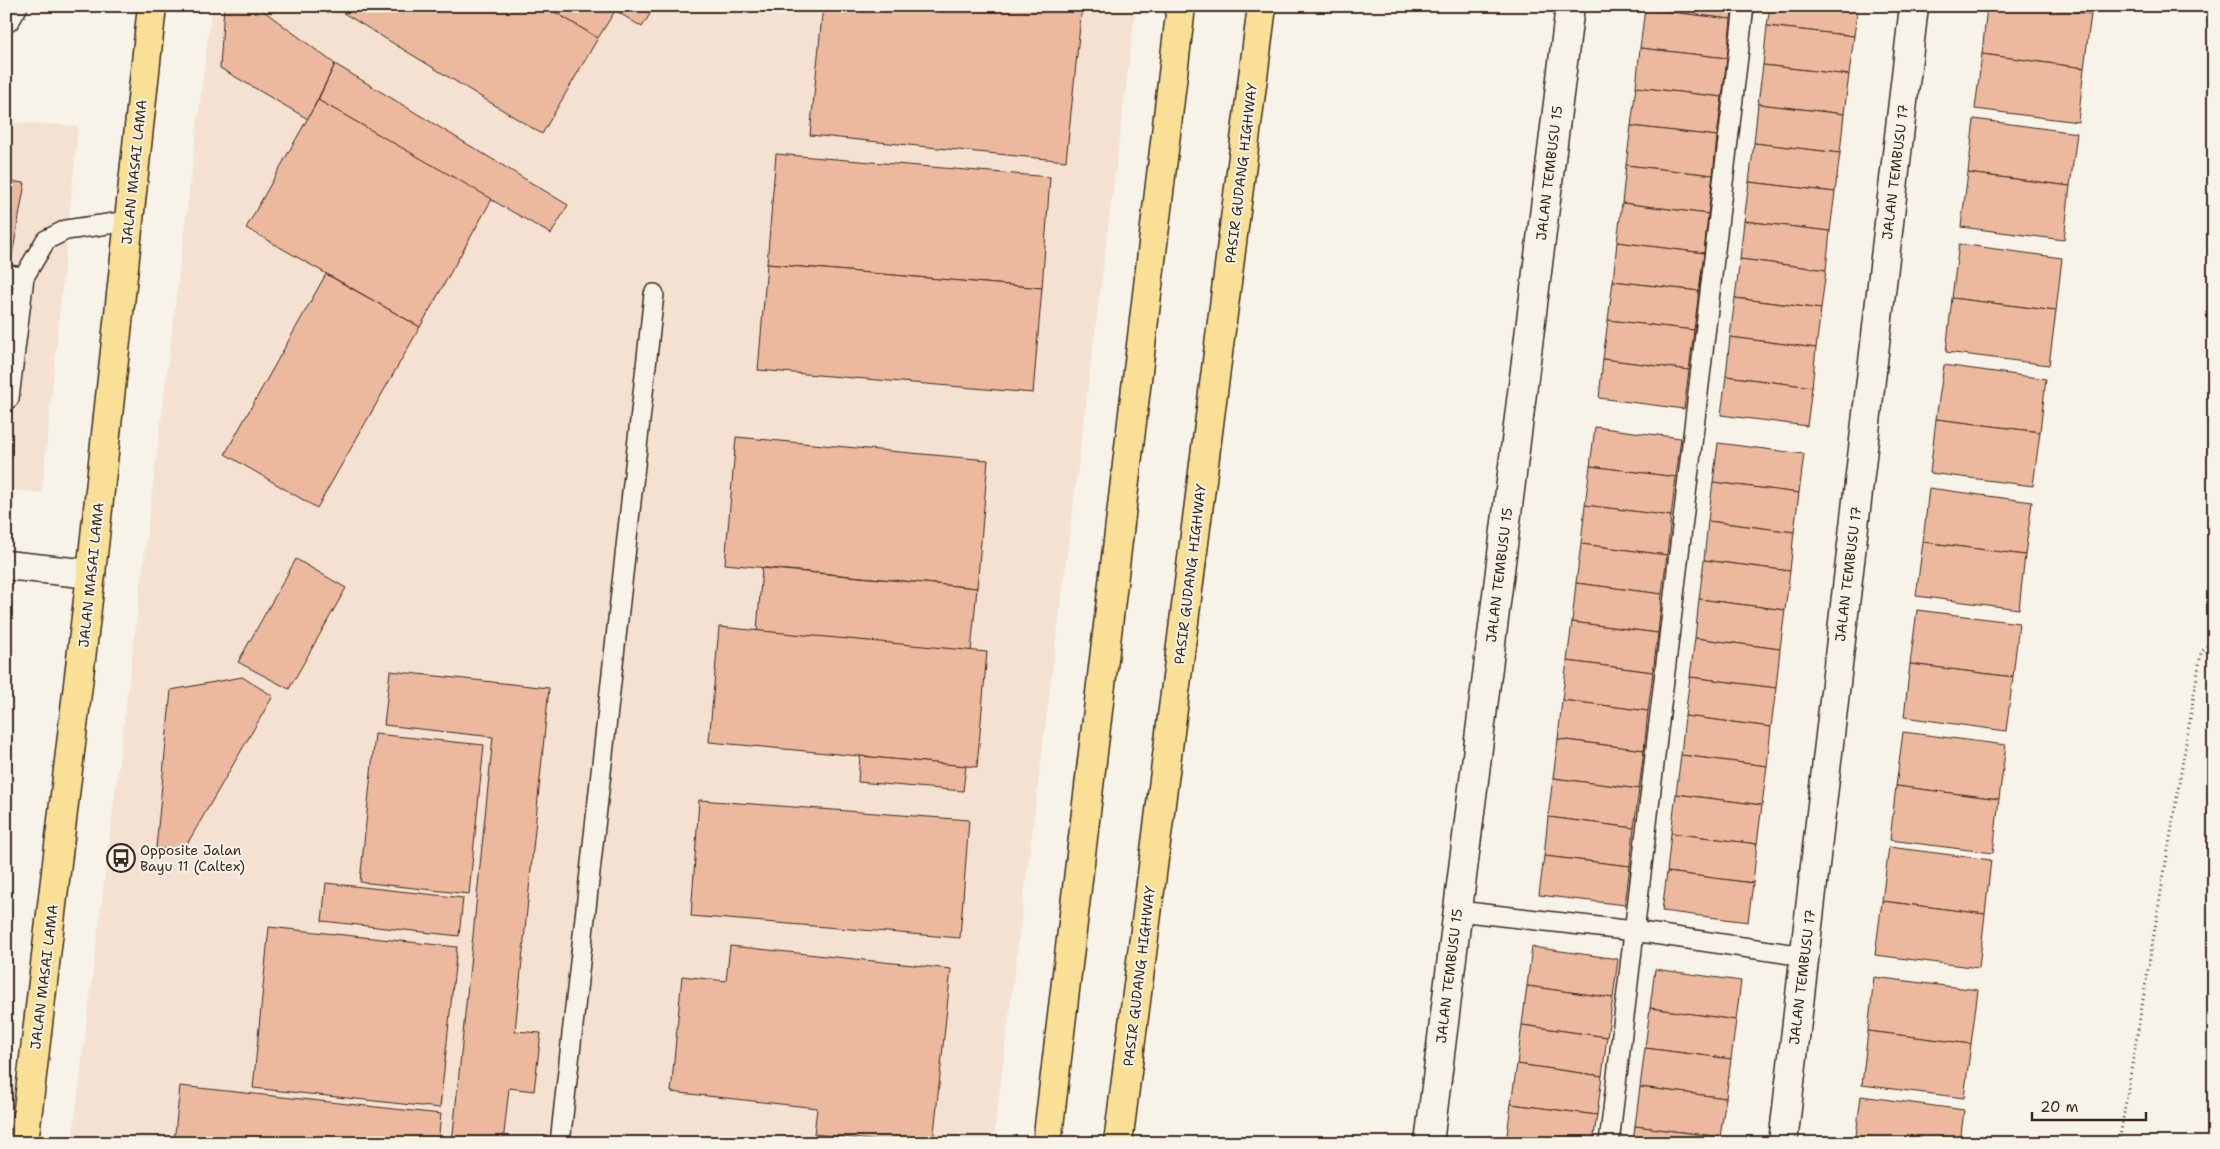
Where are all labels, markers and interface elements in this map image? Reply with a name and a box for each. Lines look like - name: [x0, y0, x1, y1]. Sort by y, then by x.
- street label: PASIR GUDANG HIGHWAY: [1221, 81, 1261, 264]
- street label: JALAN MASAI LAMA: [117, 99, 151, 245]
- street label: JALAN TEMBUSU 17: [1878, 103, 1912, 241]
- street label: JALAN TEMBUSU 15: [1532, 105, 1566, 241]
- street label: PASIR GUDANG HIGHWAY: [1170, 482, 1210, 665]
- street label: JALAN MASAI LAMA: [74, 502, 108, 648]
- street label: JALAN TEMBUSU 17: [1831, 505, 1865, 643]
- street label: JALAN TEMBUSU 15: [1482, 507, 1516, 643]
- place label: Opposite Jalan Bayu 11 (Caltex): [140, 841, 245, 875]
- bus stop icon: Opposite Jalan Bayu 11 (Caltex): [106, 843, 136, 873]
- street label: PASIR GUDANG HIGHWAY: [1119, 884, 1159, 1067]
- street label: JALAN MASAI LAMA: [26, 904, 62, 1050]
- street label: JALAN TEMBUSU 15: [1432, 908, 1466, 1044]
- street label: JALAN TEMBUSU 17: [1785, 908, 1819, 1046]
- scale bar: [2032, 1089, 2146, 1121]
- text: 20 m: [2040, 1097, 2079, 1117]

